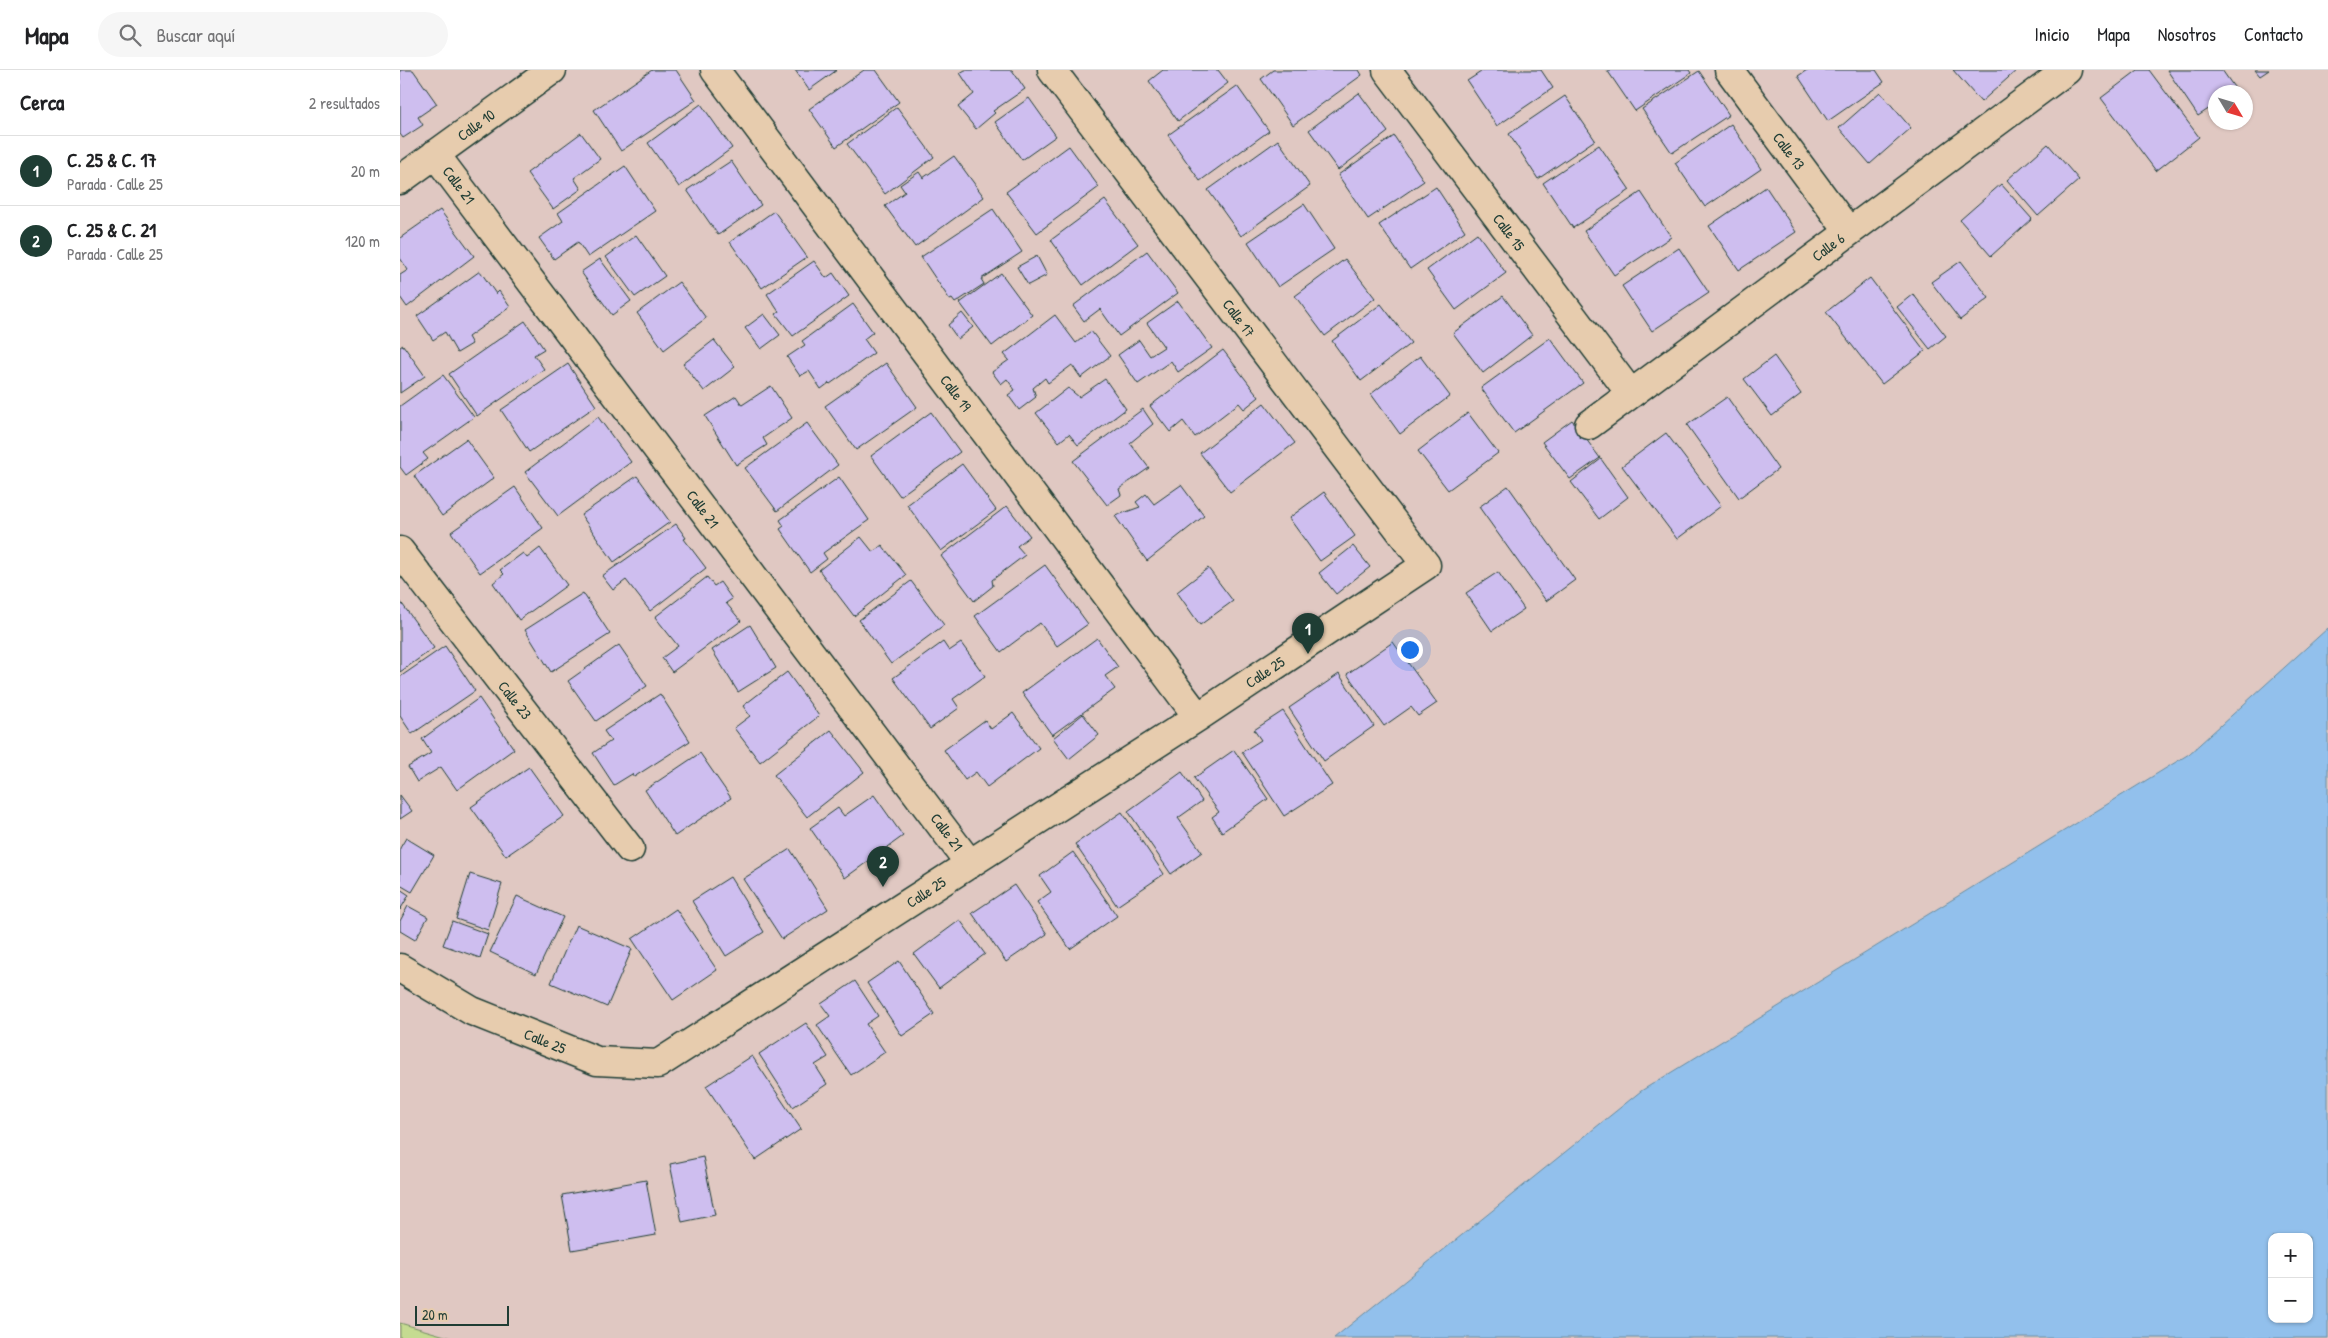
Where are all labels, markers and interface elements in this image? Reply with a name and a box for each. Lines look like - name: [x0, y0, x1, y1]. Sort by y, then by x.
- search box: [98, 12, 448, 57]
- text: Mapa: [25, 19, 68, 51]
- icon: search: [116, 21, 144, 49]
- text: Buscar aquí: [156, 22, 236, 48]
- text: Inicio: [2035, 22, 2069, 47]
- text: Mapa: [2097, 22, 2130, 47]
- text: Nosotros: [2158, 22, 2216, 47]
- text: Contacto: [2244, 22, 2303, 47]
- north arrow: [2208, 85, 2253, 130]
- text: Cerca: [20, 88, 64, 117]
- text: 2 resultados: [309, 92, 380, 114]
- street label: Calle 10: [453, 104, 499, 146]
- street label: Calle 13: [1768, 128, 1810, 174]
- text: C. 25 & C. 17: [67, 147, 157, 173]
- text: 1: [33, 160, 39, 182]
- text: 20 m: [351, 160, 380, 182]
- street label: Calle 21: [438, 162, 480, 208]
- text: Parada · Calle 25: [67, 173, 163, 195]
- street label: Calle 15: [1488, 209, 1530, 256]
- text: C. 25 & C. 21: [67, 217, 156, 243]
- street label: Calle 6: [1807, 228, 1849, 266]
- text: 2: [32, 230, 40, 252]
- text: 120 m: [345, 230, 380, 252]
- text: Parada · Calle 25: [67, 243, 163, 265]
- street label: Calle 17: [1218, 295, 1260, 341]
- street label: Calle 19: [935, 370, 977, 416]
- street label: Calle 21: [682, 486, 724, 532]
- pin: 1: [1292, 613, 1324, 654]
- your location: [1397, 637, 1423, 663]
- street label: Calle 25: [1241, 651, 1289, 693]
- street label: Calle 23: [493, 676, 537, 724]
- street label: Calle 21: [926, 809, 968, 855]
- pin: 2: [867, 846, 899, 887]
- street label: Calle 25: [902, 871, 950, 913]
- street label: Calle 25: [521, 1023, 570, 1059]
- map controls: [2268, 1233, 2313, 1323]
- button: +: [2268, 1233, 2313, 1278]
- button: −: [2268, 1278, 2313, 1323]
- scale bar: [415, 1303, 509, 1326]
- text: 20 m: [422, 1305, 448, 1324]

